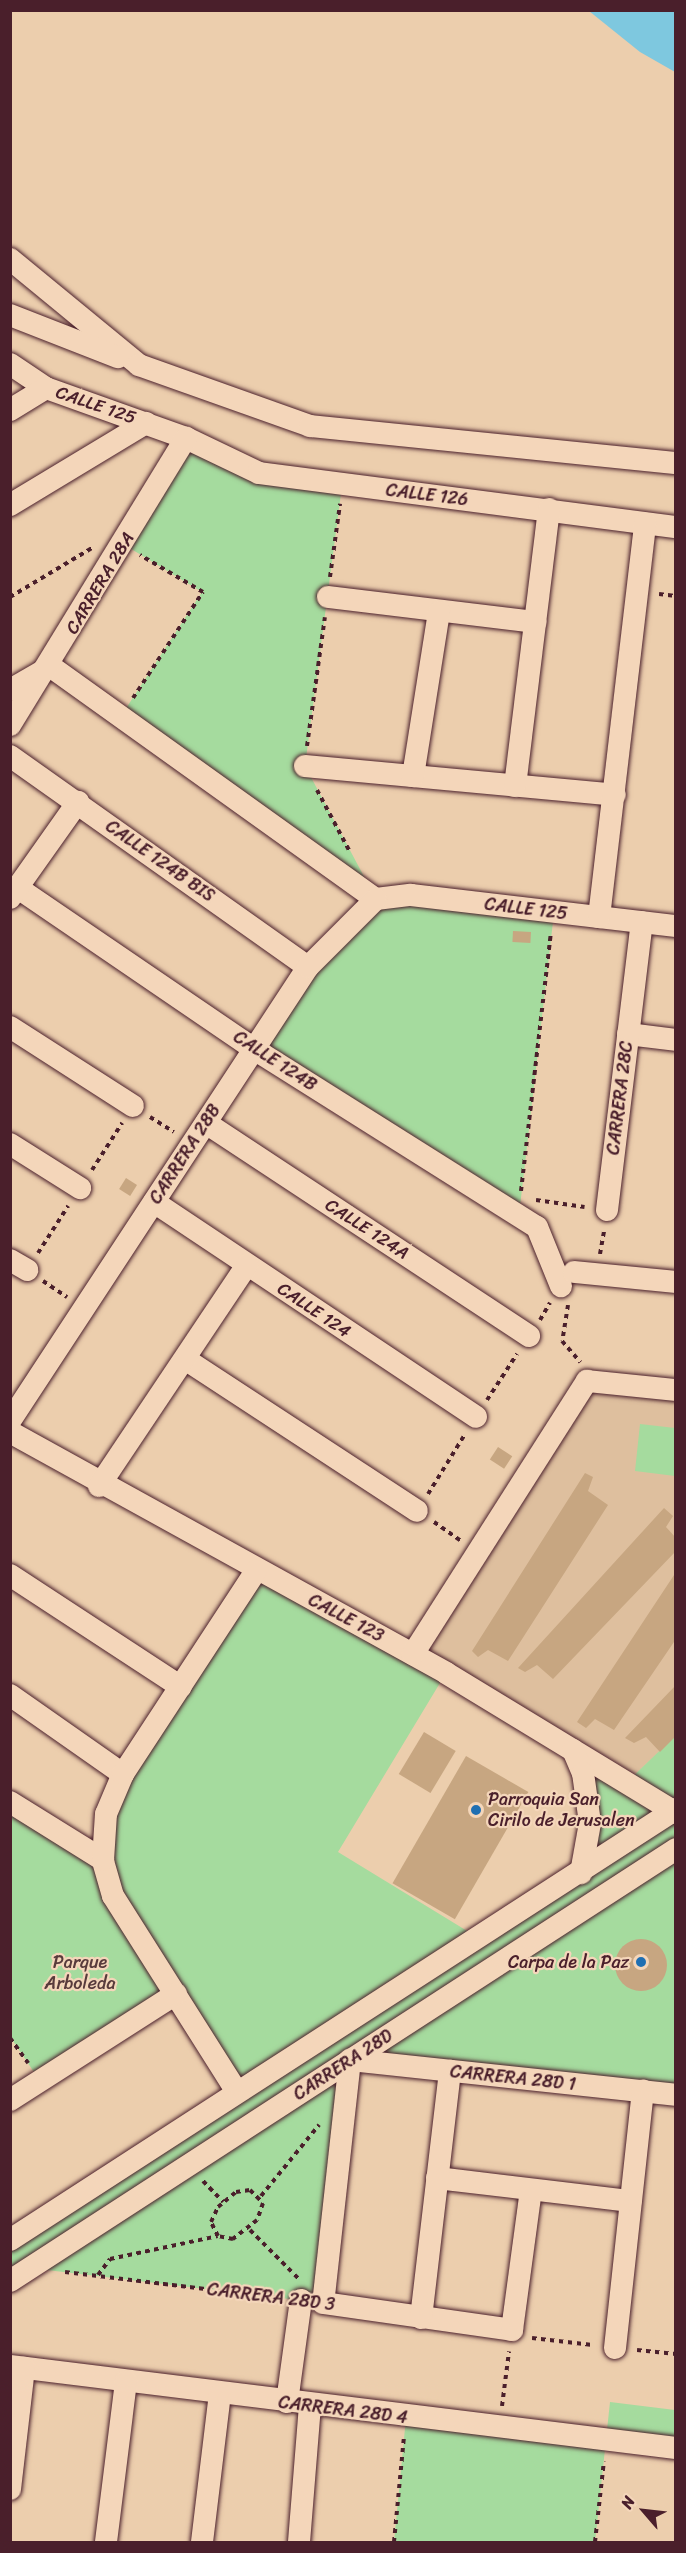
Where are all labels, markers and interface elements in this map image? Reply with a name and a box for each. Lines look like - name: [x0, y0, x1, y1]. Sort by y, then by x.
- street label: CALLE 125: [53, 381, 139, 429]
- street label: CALLE 126: [385, 479, 469, 511]
- street label: CARRERA 28A: [61, 528, 139, 638]
- street label: CALLE 124B BIS: [101, 815, 219, 907]
- street label: CALLE 125: [483, 893, 569, 925]
- street label: CALLE 124B: [229, 1026, 321, 1096]
- street label: CARRERA 28C: [602, 1040, 638, 1156]
- street label: CARRERA 28B: [145, 1100, 225, 1208]
- street label: CALLE 124A: [321, 1194, 413, 1264]
- street label: CALLE 124: [273, 1278, 355, 1342]
- street label: CALLE 123: [305, 1589, 387, 1647]
- place label: Parroquia San Cirilo de Jerusalen: [488, 1789, 635, 1832]
- marker: Parroquia San Cirilo de Jerusalen: [469, 1803, 483, 1817]
- place label: Carpa de la Paz: [507, 1951, 629, 1973]
- park label: Parque Arboleda: [45, 1952, 115, 1994]
- marker: Carpa de la Paz: [634, 1955, 648, 1969]
- street label: CARRERA 28D: [289, 2025, 397, 2105]
- street label: CARRERA 28D 1: [449, 2061, 577, 2095]
- street label: CARRERA 28D 3: [206, 2278, 336, 2316]
- street label: CARRERA 28D 4: [277, 2391, 409, 2429]
- north arrow: [614, 2481, 674, 2541]
- text: N: [612, 2491, 643, 2514]

